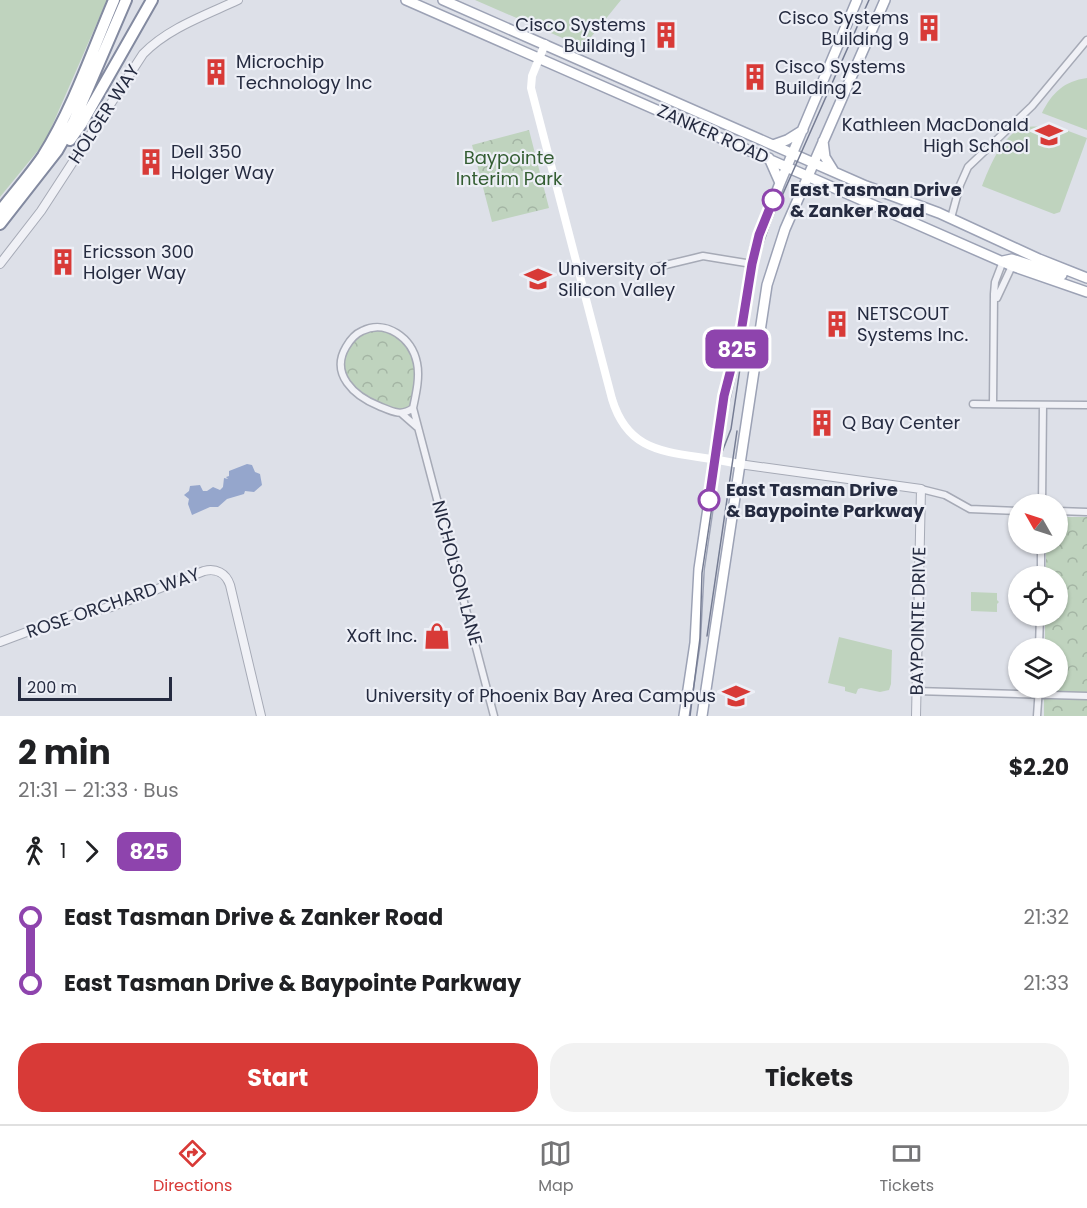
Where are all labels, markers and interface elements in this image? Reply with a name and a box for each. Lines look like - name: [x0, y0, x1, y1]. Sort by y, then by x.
- place label: Cisco Systems Building 9: [778, 5, 909, 51]
- place label: Cisco Systems Building 1: [515, 12, 646, 58]
- building icon: Cisco Systems Building 9: [914, 13, 944, 43]
- building icon: Cisco Systems Building 1: [651, 20, 681, 50]
- place label: Microchip Technology Inc: [236, 49, 372, 95]
- place label: Cisco Systems Building 2: [775, 54, 906, 100]
- building icon: Microchip Technology Inc: [201, 57, 231, 87]
- street label: HOLGER WAY: [62, 59, 145, 168]
- building icon: Cisco Systems Building 2: [740, 62, 770, 92]
- street label: ZANKER ROAD: [653, 98, 773, 169]
- place label: Kathleen MacDonald High School: [842, 112, 1029, 158]
- school or university icon: Kathleen MacDonald High School: [1034, 120, 1064, 150]
- place label: Dell 350 Holger Way: [171, 139, 274, 185]
- park label: Baypointe Interim Park: [456, 145, 563, 191]
- building icon: Dell 350 Holger Way: [136, 147, 166, 177]
- place label: East Tasman Drive & Zanker Road: [790, 177, 962, 223]
- marker: East Tasman Drive & Zanker Road: [762, 189, 784, 211]
- place label: Ericsson 300 Holger Way: [83, 239, 194, 285]
- building icon: Ericsson 300 Holger Way: [48, 247, 78, 277]
- place label: University of Silicon Valley: [558, 256, 675, 302]
- school or university icon: University of Silicon Valley: [523, 264, 553, 294]
- place label: NETSCOUT Systems Inc.: [857, 301, 968, 347]
- building icon: NETSCOUT Systems Inc.: [822, 309, 852, 339]
- line badge: 825: [702, 330, 771, 368]
- text: 825: [717, 335, 757, 364]
- building icon: Q Bay Center: [807, 408, 837, 438]
- place label: Q Bay Center: [842, 410, 960, 435]
- place label: East Tasman Drive & Baypointe Parkway: [726, 477, 925, 523]
- marker: East Tasman Drive & Baypointe Parkway: [698, 489, 720, 511]
- north arrow: [1008, 494, 1068, 554]
- map controls: [1008, 494, 1068, 698]
- street label: NICHOLSON LANE: [426, 498, 489, 648]
- street label: BAYPOINTE DRIVE: [904, 546, 931, 696]
- street label: ROSE ORCHARD WAY: [23, 561, 203, 644]
- button: locate: [1008, 566, 1068, 626]
- shop icon: Xoft Inc.: [422, 621, 452, 651]
- place label: Xoft Inc.: [346, 623, 417, 648]
- button: layers: [1008, 638, 1068, 698]
- scale bar: [18, 674, 172, 702]
- text: 200 m: [27, 676, 77, 699]
- school or university icon: University of Phoenix Bay Area Campus: [721, 681, 751, 711]
- place label: University of Phoenix Bay Area Campus: [366, 683, 716, 708]
- text: 2 min: [18, 729, 111, 776]
- text: $2.20: [1009, 752, 1069, 783]
- text: 21:31 – 21:33 · Bus: [18, 776, 179, 804]
- icon: walk: [18, 835, 51, 868]
- icon: forward: [75, 835, 108, 868]
- text: 1: [60, 837, 66, 865]
- text: 825: [129, 837, 169, 866]
- text: East Tasman Drive & Zanker Road: [64, 902, 443, 933]
- text: 21:32: [1024, 903, 1069, 931]
- text: East Tasman Drive & Baypointe Parkway: [64, 968, 521, 999]
- text: 21:33: [1023, 969, 1069, 997]
- button: Start: [18, 1043, 538, 1112]
- button: Tickets: [550, 1043, 1069, 1112]
- tab: Directions: [153, 1137, 232, 1198]
- tab: Map: [538, 1137, 574, 1198]
- tab: Tickets: [879, 1137, 934, 1198]

